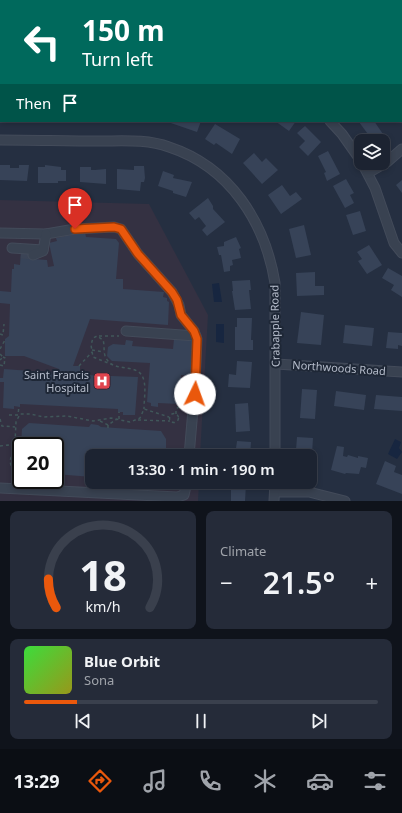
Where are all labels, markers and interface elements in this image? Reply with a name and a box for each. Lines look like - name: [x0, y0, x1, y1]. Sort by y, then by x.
- text: 150 m: [82, 11, 165, 49]
- icon: left: [16, 16, 68, 68]
- text: Turn left: [82, 47, 153, 71]
- icon: arrive: [59, 92, 81, 114]
- text: Then: [16, 93, 51, 113]
- map controls: [354, 134, 390, 170]
- button: layers: [354, 134, 390, 170]
- pin: [58, 188, 92, 229]
- icon: arrive: [64, 194, 86, 216]
- street label: Crabapple Road: [266, 285, 283, 367]
- street label: Northwoods Road: [292, 357, 386, 378]
- place label: Saint Francis Hospital: [24, 367, 89, 395]
- hospital icon: Saint Francis Hospital: [92, 371, 112, 391]
- position arrow: [174, 373, 216, 415]
- speed limit sign: 20: [12, 437, 64, 489]
- text: 13:30 · 1 min · 190 m: [127, 459, 275, 479]
- text: Climate: [220, 542, 266, 560]
- text: 18: [79, 547, 127, 603]
- text: 21.5°: [263, 562, 335, 603]
- text: −: [220, 567, 233, 597]
- text: +: [365, 567, 378, 597]
- text: km/h: [85, 597, 121, 616]
- text: Blue Orbit: [84, 651, 160, 671]
- text: Sona: [84, 671, 114, 689]
- icon: previous: [72, 710, 94, 732]
- icon: pause: [190, 710, 212, 732]
- icon: next: [308, 710, 330, 732]
- icon: directions: [86, 767, 114, 795]
- icon: music: [141, 767, 169, 795]
- icon: phone: [196, 767, 224, 795]
- icon: climate: [251, 767, 279, 795]
- icon: car: [306, 767, 334, 795]
- icon: filters: [361, 767, 389, 795]
- text: 13:29: [13, 769, 60, 793]

